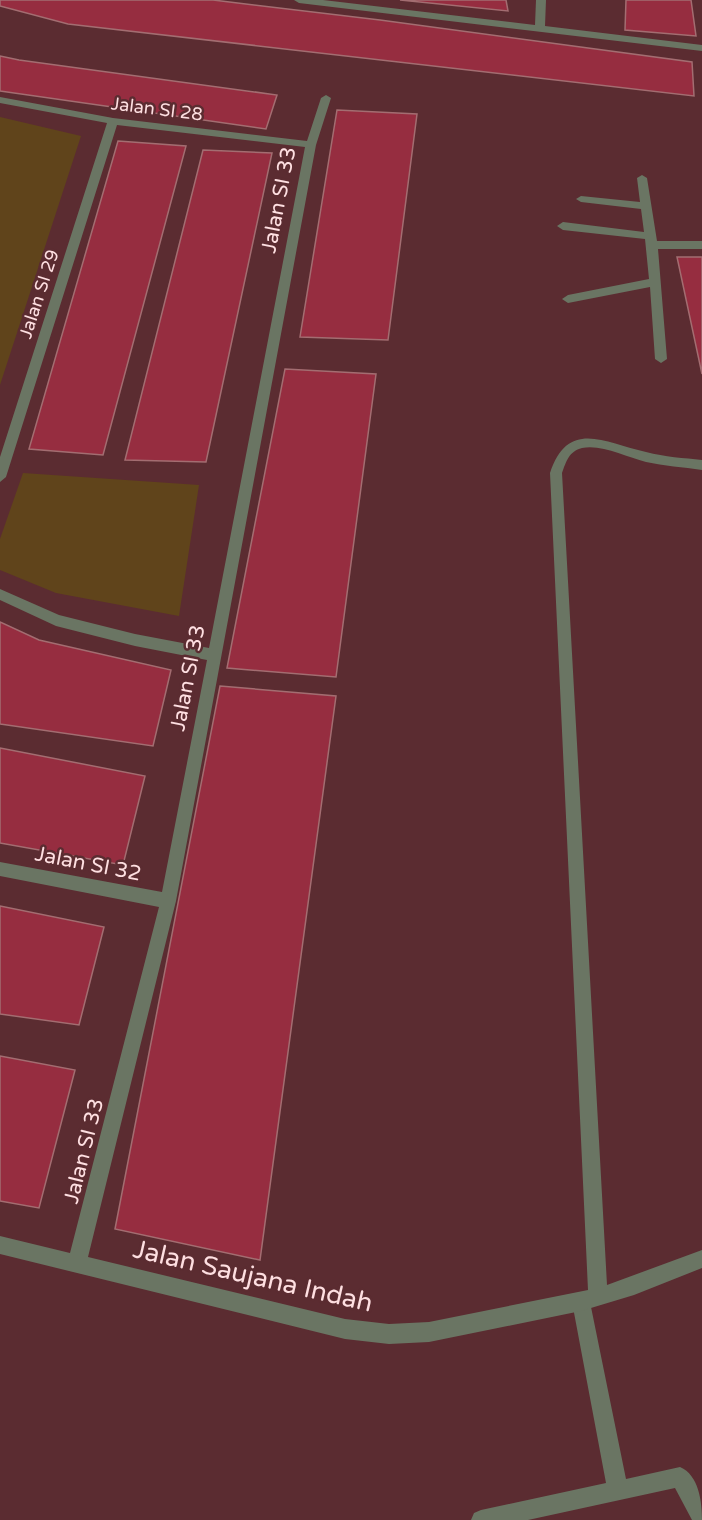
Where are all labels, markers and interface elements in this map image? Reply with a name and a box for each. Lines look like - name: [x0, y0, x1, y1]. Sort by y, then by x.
- street label: Jalan SI 28: [110, 92, 204, 126]
- street label: Jalan SI 33: [256, 145, 302, 255]
- street label: Jalan SI 29: [14, 247, 64, 341]
- street label: Jalan SI 33: [165, 623, 211, 733]
- street label: Jalan SI 32: [33, 841, 143, 887]
- street label: Jalan SI 33: [59, 1096, 109, 1206]
- street label: Jalan Saujana Indah: [130, 1233, 376, 1319]

